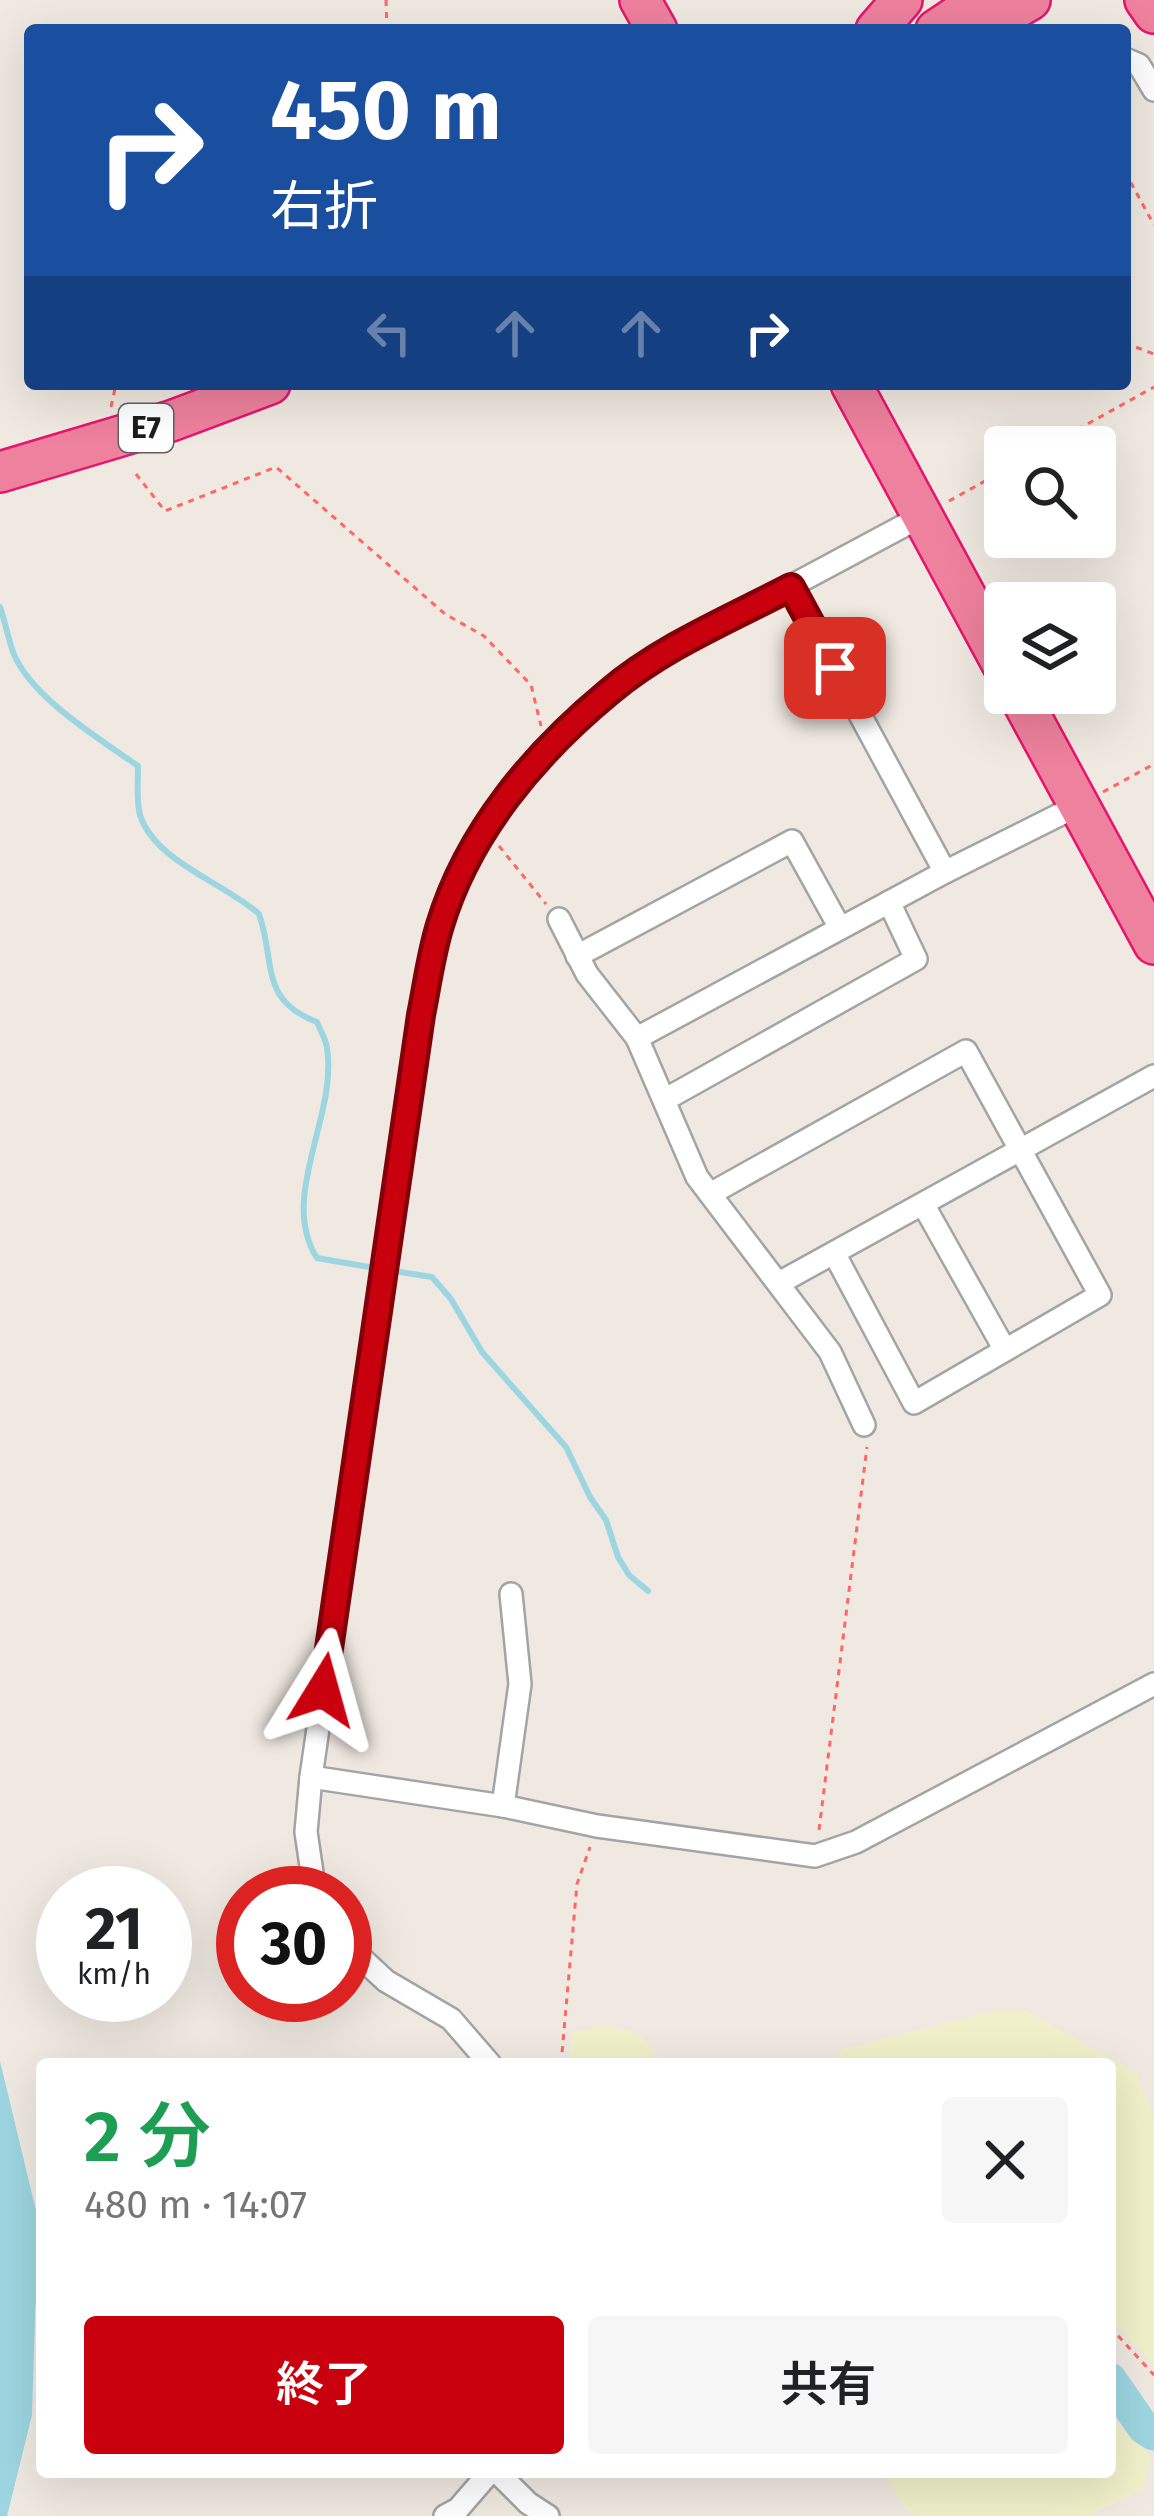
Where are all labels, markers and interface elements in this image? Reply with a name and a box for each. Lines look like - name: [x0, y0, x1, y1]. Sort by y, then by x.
- text: 450 m: [270, 60, 502, 161]
- icon: right: [72, 72, 228, 228]
- text: 右折: [270, 175, 378, 239]
- icon: left: [356, 300, 422, 366]
- icon: ahead: [482, 300, 548, 366]
- icon: ahead: [608, 300, 674, 366]
- icon: right: [734, 300, 800, 366]
- road number: E7: [119, 404, 173, 452]
- map controls: [984, 426, 1116, 714]
- button: search: [984, 426, 1116, 558]
- button: layers: [984, 582, 1116, 714]
- pin: [784, 617, 886, 719]
- icon: arrive: [802, 635, 868, 701]
- position arrow: [260, 1627, 386, 1753]
- speed limit sign: 30: [216, 1866, 372, 2022]
- text: 21: [85, 1893, 143, 1965]
- text: km/h: [77, 1956, 151, 1992]
- text: 2 分: [84, 2094, 210, 2180]
- button: close: [942, 2097, 1068, 2223]
- text: 480 m · 14:07: [84, 2182, 307, 2228]
- button: 終了: [84, 2316, 564, 2454]
- button: 共有: [588, 2316, 1068, 2454]

